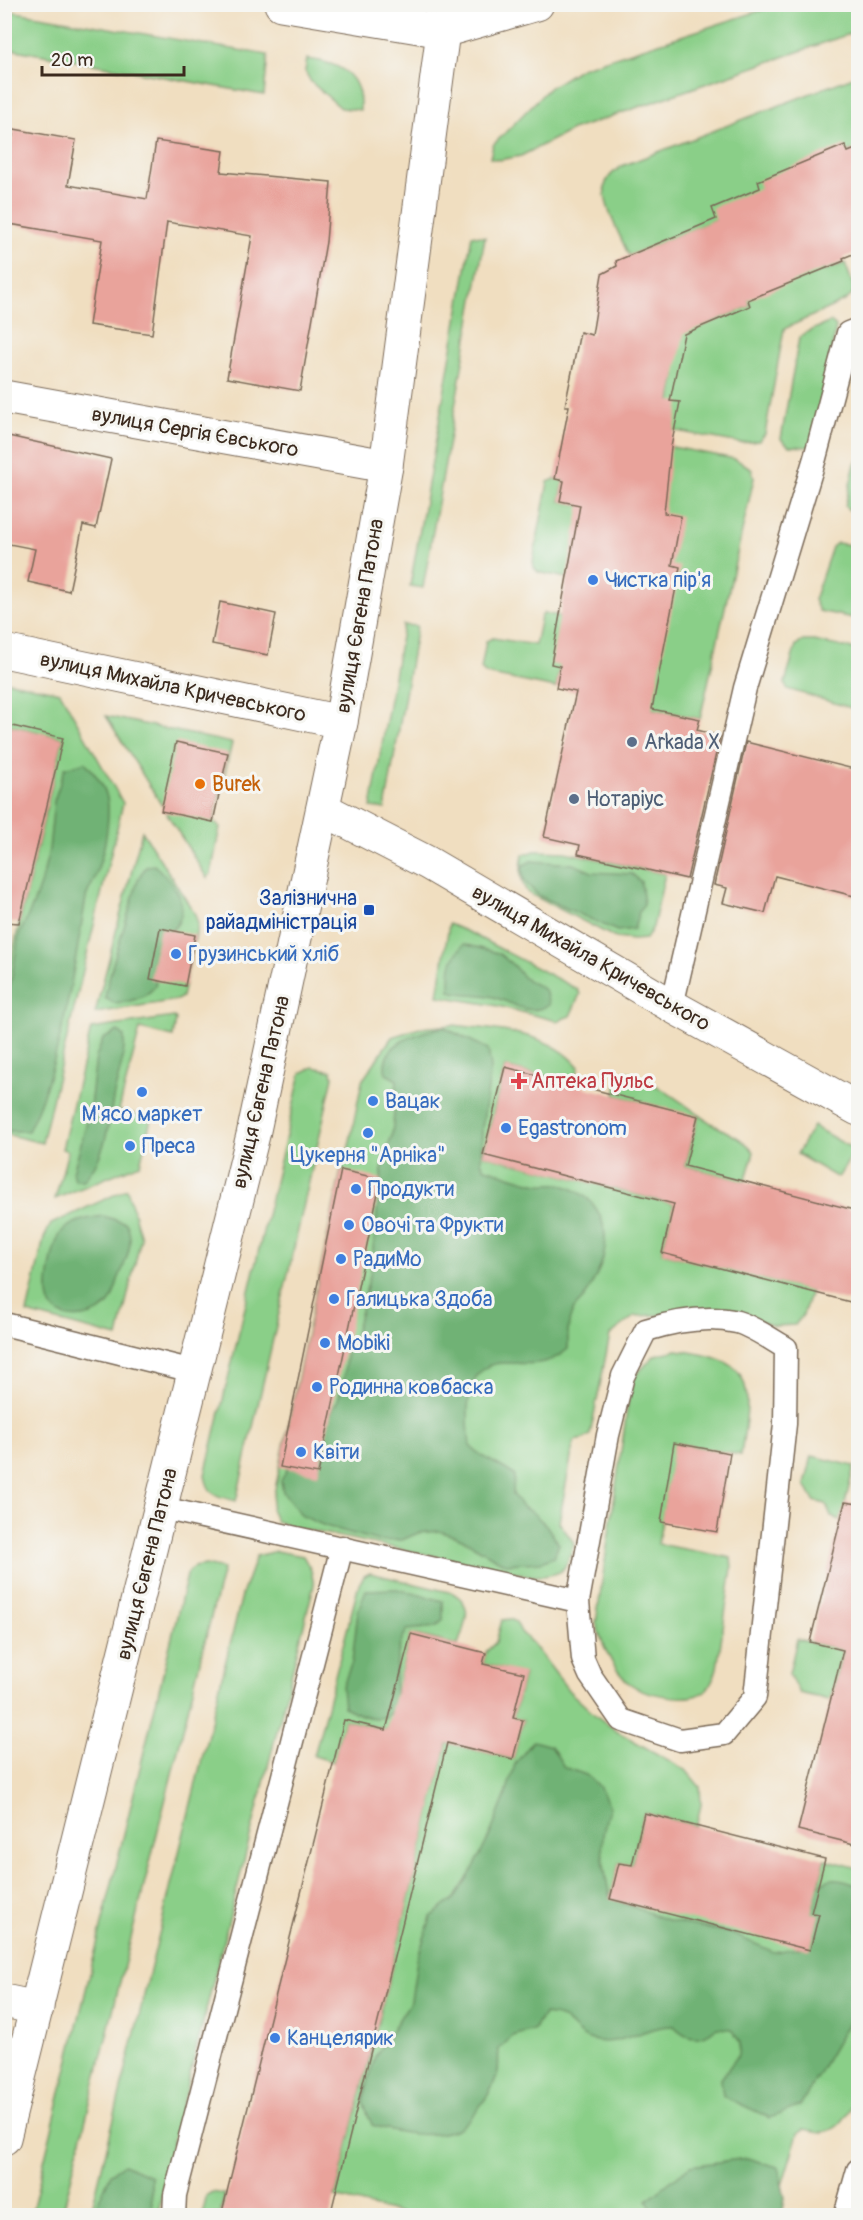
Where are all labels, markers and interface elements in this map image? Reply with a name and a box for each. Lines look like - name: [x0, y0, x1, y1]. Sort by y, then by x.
- scale bar: [42, 39, 184, 77]
- text: 20 m: [51, 49, 93, 72]
- street label: вулиця Сергія Євського: [89, 401, 301, 463]
- street label: вулиця Євгена Патона: [330, 517, 390, 715]
- place label: Чистка пір'я: [605, 567, 711, 594]
- marker: Чистка пір'я: [586, 573, 600, 587]
- street label: вулиця Михайла Кричевського: [38, 646, 308, 728]
- place label: Arkada X: [644, 729, 720, 756]
- marker: Arkada X: [625, 735, 639, 749]
- place label: Burek: [212, 771, 261, 798]
- marker: Burek: [193, 777, 207, 791]
- place label: Нотаріус: [586, 786, 664, 813]
- marker: Нотаріус: [567, 792, 581, 806]
- street label: вулиця Михайла Кричевського: [467, 879, 715, 1037]
- place label: Залізнична райадміністрація: [206, 885, 357, 936]
- marker: Залізнична райадміністрація: [362, 903, 376, 917]
- place label: Грузинський хліб: [188, 941, 339, 968]
- marker: Грузинський хліб: [169, 947, 183, 961]
- street label: вулиця Євгена Патона: [226, 993, 296, 1191]
- place label: Аптека Пульс: [531, 1068, 654, 1095]
- marker: Аптека Пульс: [512, 1074, 526, 1088]
- marker: М'ясо маркет: [135, 1085, 149, 1099]
- place label: Вацак: [385, 1088, 441, 1115]
- marker: Вацак: [366, 1094, 380, 1108]
- place label: М'ясо маркет: [82, 1101, 203, 1128]
- place label: Egastronom: [518, 1115, 627, 1142]
- marker: Egastronom: [499, 1121, 513, 1135]
- marker: Цукерня "Арніка": [361, 1126, 375, 1140]
- place label: Преса: [142, 1133, 195, 1160]
- marker: Преса: [123, 1139, 137, 1153]
- place label: Цукерня "Арніка": [290, 1142, 446, 1169]
- place label: Продукти: [368, 1176, 454, 1203]
- marker: Продукти: [349, 1182, 363, 1196]
- place label: Овочі та Фрукти: [361, 1212, 503, 1239]
- marker: Овочі та Фрукти: [342, 1218, 356, 1232]
- place label: РадиМо: [353, 1246, 422, 1273]
- marker: РадиМо: [334, 1252, 348, 1266]
- place label: Галицька Здоба: [346, 1286, 493, 1313]
- marker: Галицька Здоба: [327, 1292, 341, 1306]
- place label: Mobiki: [337, 1330, 390, 1357]
- marker: Mobiki: [318, 1336, 332, 1350]
- place label: Родинна ковбаска: [329, 1374, 493, 1401]
- marker: Родинна ковбаска: [310, 1380, 324, 1394]
- place label: Квіти: [313, 1439, 359, 1466]
- marker: Квіти: [294, 1445, 308, 1459]
- street label: вулиця Євгена Патона: [110, 1465, 184, 1663]
- place label: Канцелярик: [287, 2025, 394, 2052]
- marker: Канцелярик: [268, 2031, 282, 2045]

